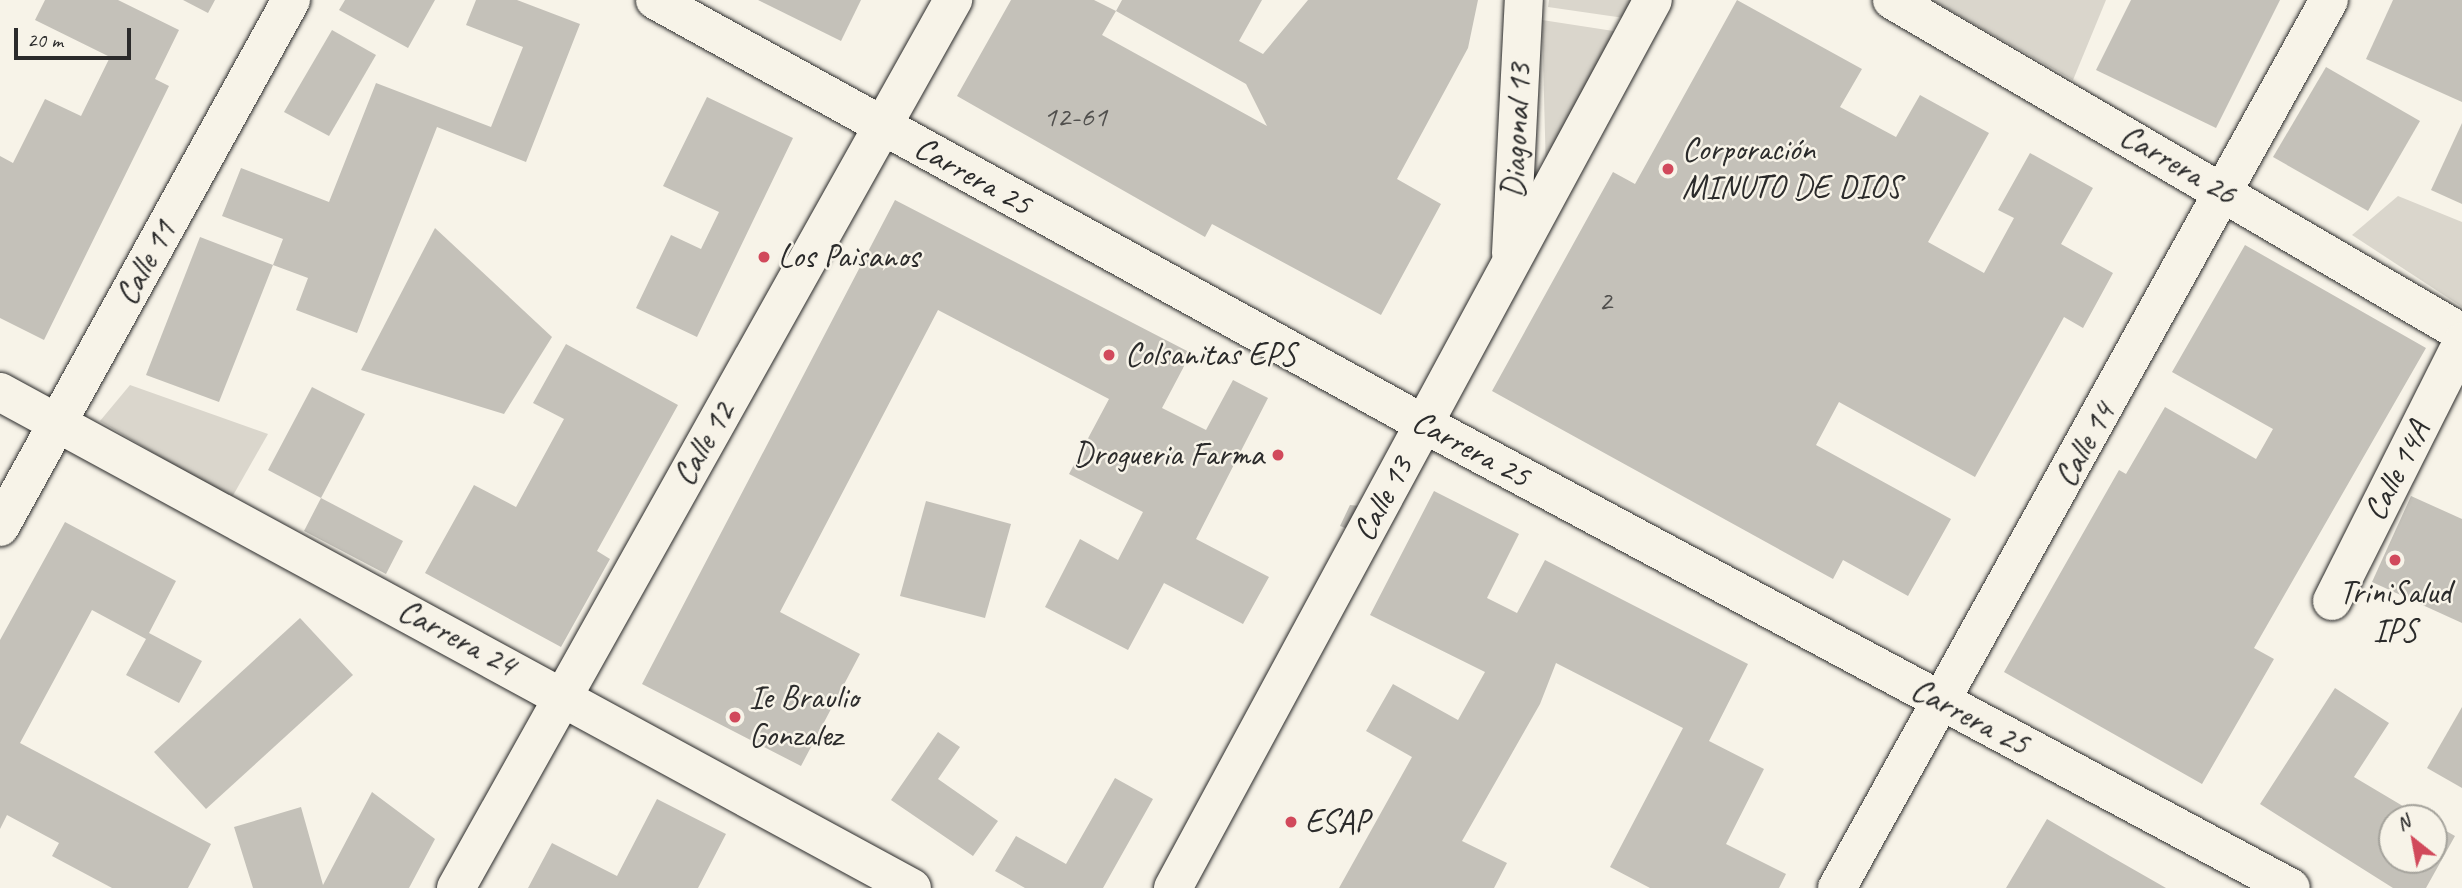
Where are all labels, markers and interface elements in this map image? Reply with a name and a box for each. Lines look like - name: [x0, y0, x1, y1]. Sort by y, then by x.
- scale bar: [18, 14, 135, 58]
- text: 20 m: [27, 27, 63, 53]
- street label: Diagonal 13: [1494, 63, 1540, 199]
- house number: 12-61: [1043, 98, 1107, 134]
- street label: Carrera 26: [2113, 116, 2243, 214]
- street label: Carrera 25: [908, 128, 1038, 224]
- place label: Corporación MINUTO DE DIOS: [1682, 130, 1901, 208]
- marker: Corporación MINUTO DE DIOS: [1660, 161, 1676, 177]
- street label: Calle 11: [107, 214, 185, 312]
- place label: Los Paisanos: [778, 237, 920, 277]
- marker: Los Paisanos: [756, 249, 772, 265]
- house number: 2: [1598, 282, 1612, 318]
- place label: Colsanitas EPS: [1125, 335, 1296, 375]
- marker: Colsanitas EPS: [1099, 345, 1119, 365]
- street label: Calle 12: [664, 395, 744, 493]
- street label: Calle 14: [2046, 396, 2124, 494]
- street label: Carrera 25: [1405, 402, 1537, 496]
- street label: Calle 14A: [2355, 415, 2439, 527]
- place label: Drogueria Farma: [1073, 435, 1264, 475]
- marker: Drogueria Farma: [1270, 447, 1286, 463]
- street label: Calle 13: [1344, 450, 1422, 548]
- marker: TriniSalud IPS: [2385, 550, 2405, 570]
- place label: TriniSalud IPS: [2339, 573, 2451, 651]
- street label: Carrera 24: [391, 591, 523, 685]
- street label: Carrera 25: [1904, 670, 2036, 764]
- place label: Ie Braulio Gonzalez: [749, 678, 859, 756]
- marker: Ie Braulio Gonzalez: [727, 709, 743, 725]
- place label: ESAP: [1305, 802, 1369, 842]
- north arrow: [2378, 804, 2448, 874]
- text: N: [2392, 809, 2414, 836]
- marker: ESAP: [1283, 814, 1299, 830]

